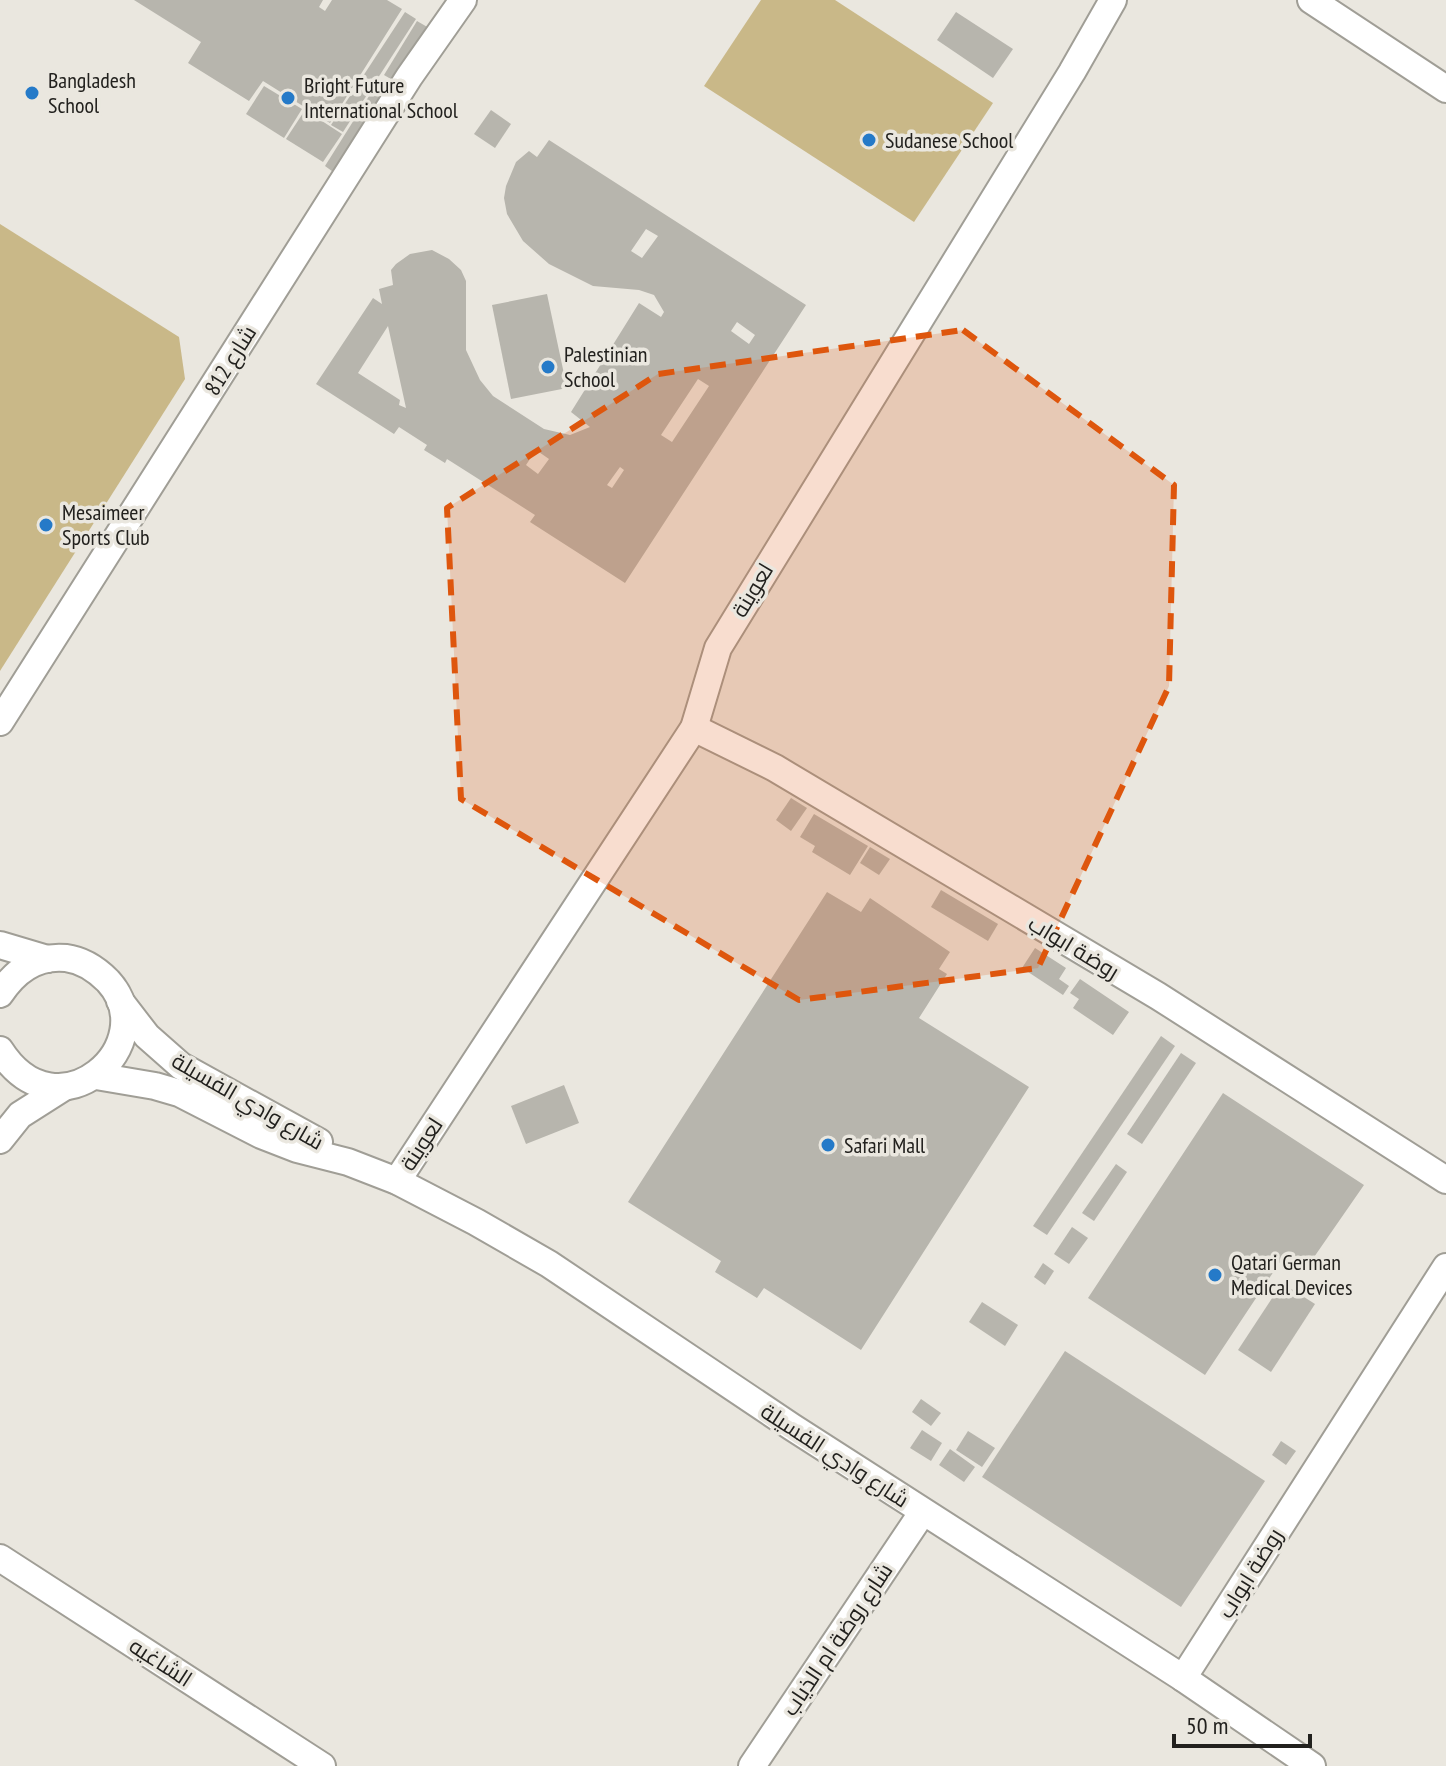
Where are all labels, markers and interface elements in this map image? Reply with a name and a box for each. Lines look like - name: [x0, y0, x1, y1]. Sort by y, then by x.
- place label: Bangladesh School: [48, 66, 136, 119]
- place label: Bright Future International School: [304, 71, 459, 124]
- marker: Bangladesh School: [23, 84, 41, 102]
- marker: Bright Future International School: [279, 89, 297, 107]
- place label: Sudanese School: [885, 126, 1014, 154]
- marker: Sudanese School: [860, 131, 878, 149]
- street label: شارع 812: [198, 320, 263, 401]
- place label: Palestinian School: [564, 340, 648, 393]
- marker: Palestinian School: [539, 358, 557, 376]
- place label: Mesaimeer Sports Club: [62, 498, 150, 551]
- marker: Mesaimeer Sports Club: [37, 516, 55, 534]
- street label: لعوينة: [725, 558, 779, 622]
- street label: روضة ابواب: [1023, 909, 1125, 985]
- street label: شارع وادي الفسيلة: [165, 1046, 329, 1158]
- street label: لعوينة: [394, 1112, 448, 1176]
- place label: Safari Mall: [844, 1131, 926, 1159]
- marker: Safari Mall: [819, 1136, 837, 1154]
- place label: Qatari German Medical Devices: [1231, 1248, 1352, 1301]
- marker: Qatari German Medical Devices: [1206, 1266, 1224, 1284]
- street label: شارع وادي الفسيلة: [754, 1397, 914, 1516]
- street label: روضة ابواب: [1211, 1523, 1289, 1623]
- street label: شارع روضة ام الذياب: [776, 1557, 900, 1722]
- street label: الشاغيه: [124, 1631, 198, 1693]
- scale bar: [1174, 1698, 1310, 1748]
- text: 50 m: [1186, 1710, 1228, 1741]

